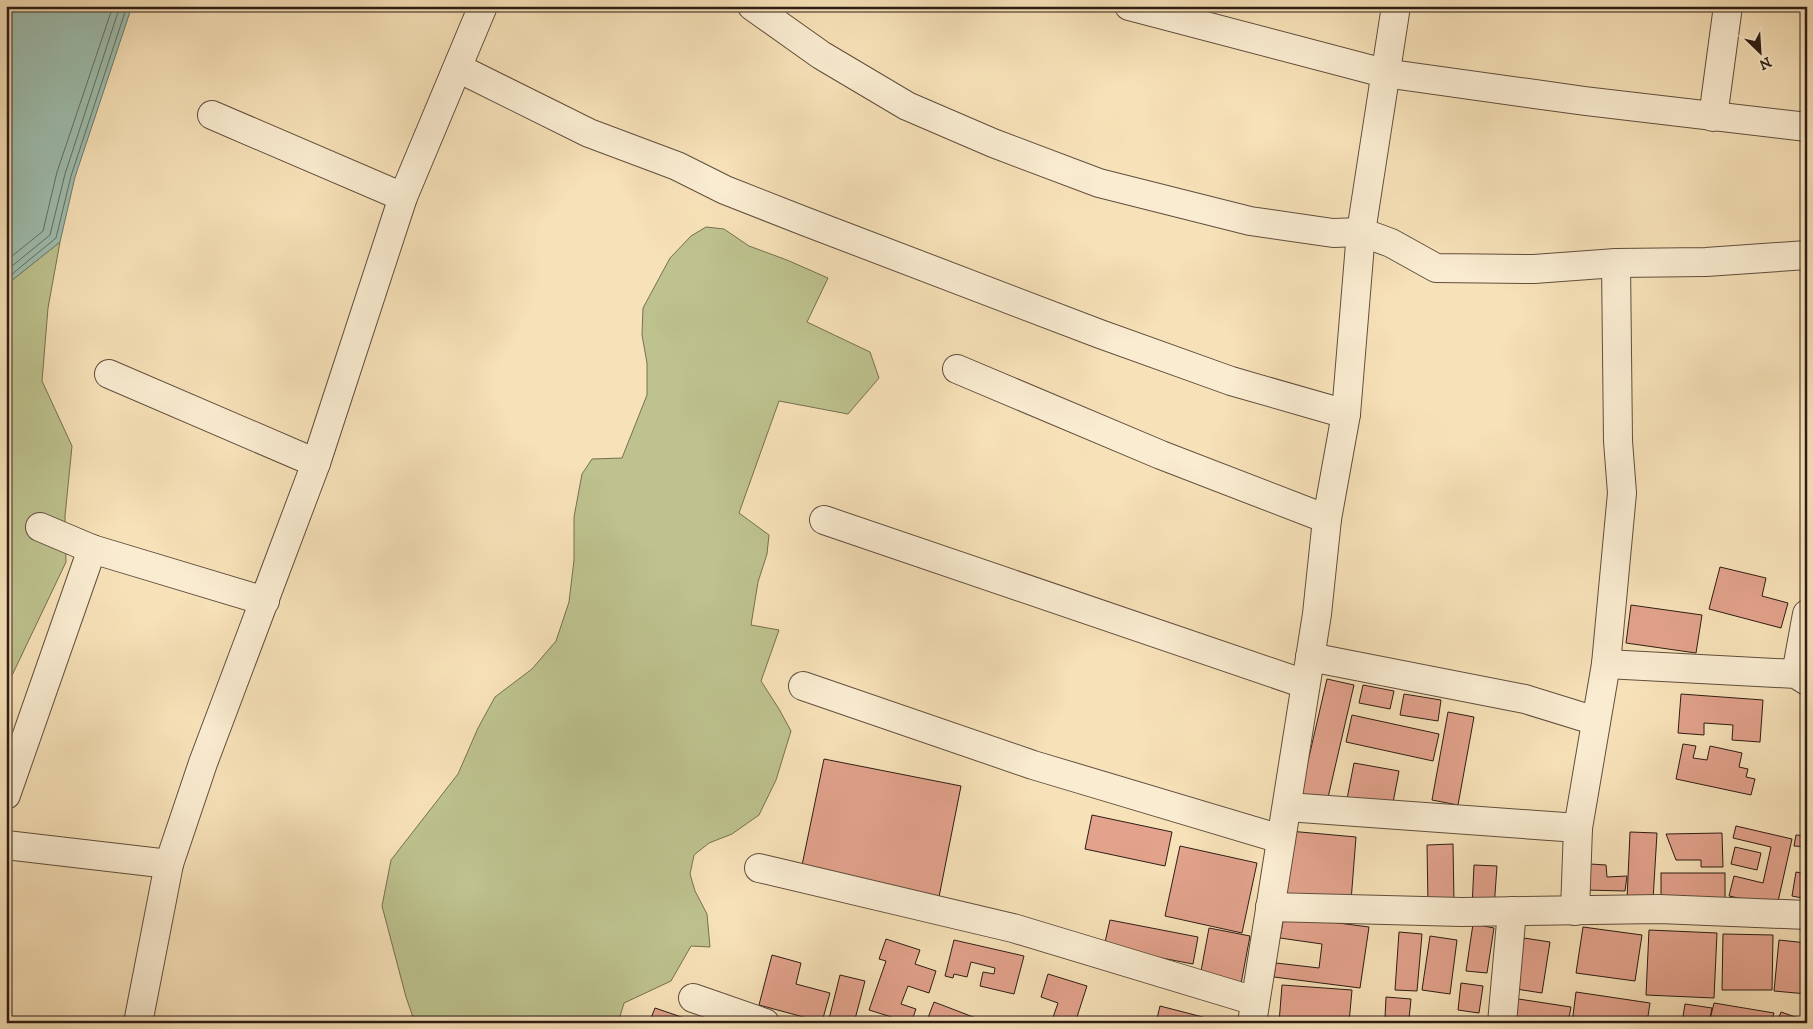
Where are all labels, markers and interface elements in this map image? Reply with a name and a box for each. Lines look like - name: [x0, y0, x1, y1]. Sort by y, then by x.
- north arrow: [1736, 28, 1786, 78]
- text: N: [1756, 52, 1774, 74]

